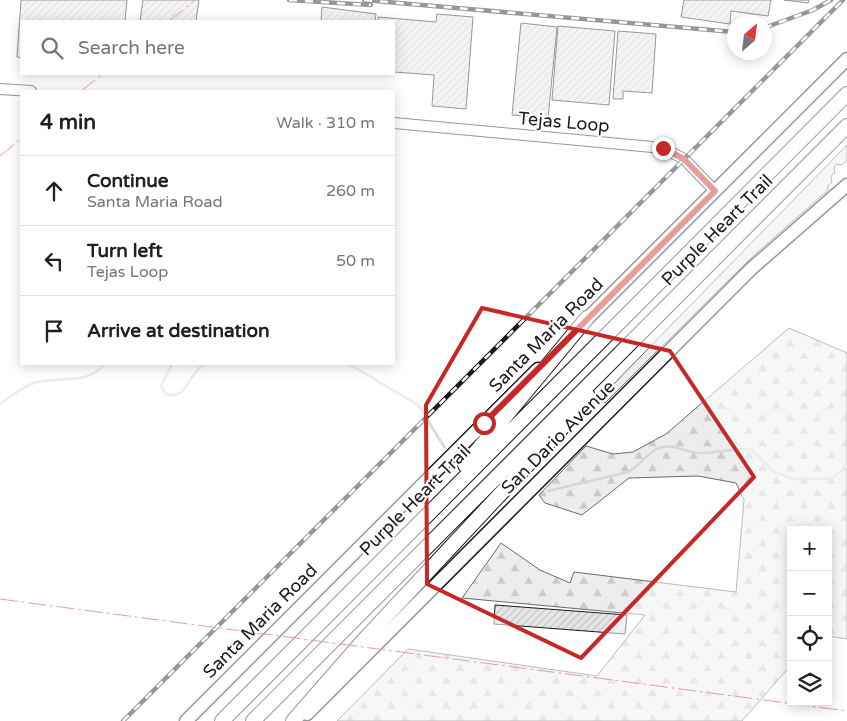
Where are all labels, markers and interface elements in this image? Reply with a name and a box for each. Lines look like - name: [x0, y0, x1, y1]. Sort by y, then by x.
- north arrow: [727, 15, 772, 60]
- search box: [20, 20, 395, 75]
- icon: search: [38, 34, 66, 62]
- text: Search here: [78, 37, 185, 59]
- street label: Tejas Loop: [517, 107, 611, 137]
- text: 4 min: [40, 110, 96, 135]
- text: Walk · 310 m: [276, 113, 375, 133]
- route end: [652, 137, 675, 160]
- text: Continue: [87, 170, 169, 192]
- street label: Purple Heart Trail: [657, 170, 777, 290]
- icon: ahead: [40, 177, 68, 205]
- text: 260 m: [326, 181, 375, 201]
- text: Santa Maria Road: [87, 192, 223, 212]
- text: Turn left: [87, 240, 163, 262]
- icon: left: [40, 247, 68, 275]
- text: 50 m: [336, 251, 375, 271]
- text: Tejas Loop: [87, 262, 168, 282]
- street label: Santa Maria Road: [484, 273, 608, 397]
- icon: arrive: [40, 317, 68, 345]
- text: Arrive at destination: [87, 320, 270, 342]
- street label: San Dario Avenue: [497, 376, 619, 498]
- route start: [473, 412, 496, 435]
- street label: Purple Heart Trail: [355, 440, 475, 560]
- map controls: [787, 526, 832, 706]
- button: +: [787, 526, 832, 571]
- street label: Santa Maria Road: [198, 559, 322, 683]
- button: −: [787, 571, 832, 616]
- button: locate: [787, 616, 832, 661]
- button: layers: [787, 661, 832, 706]

